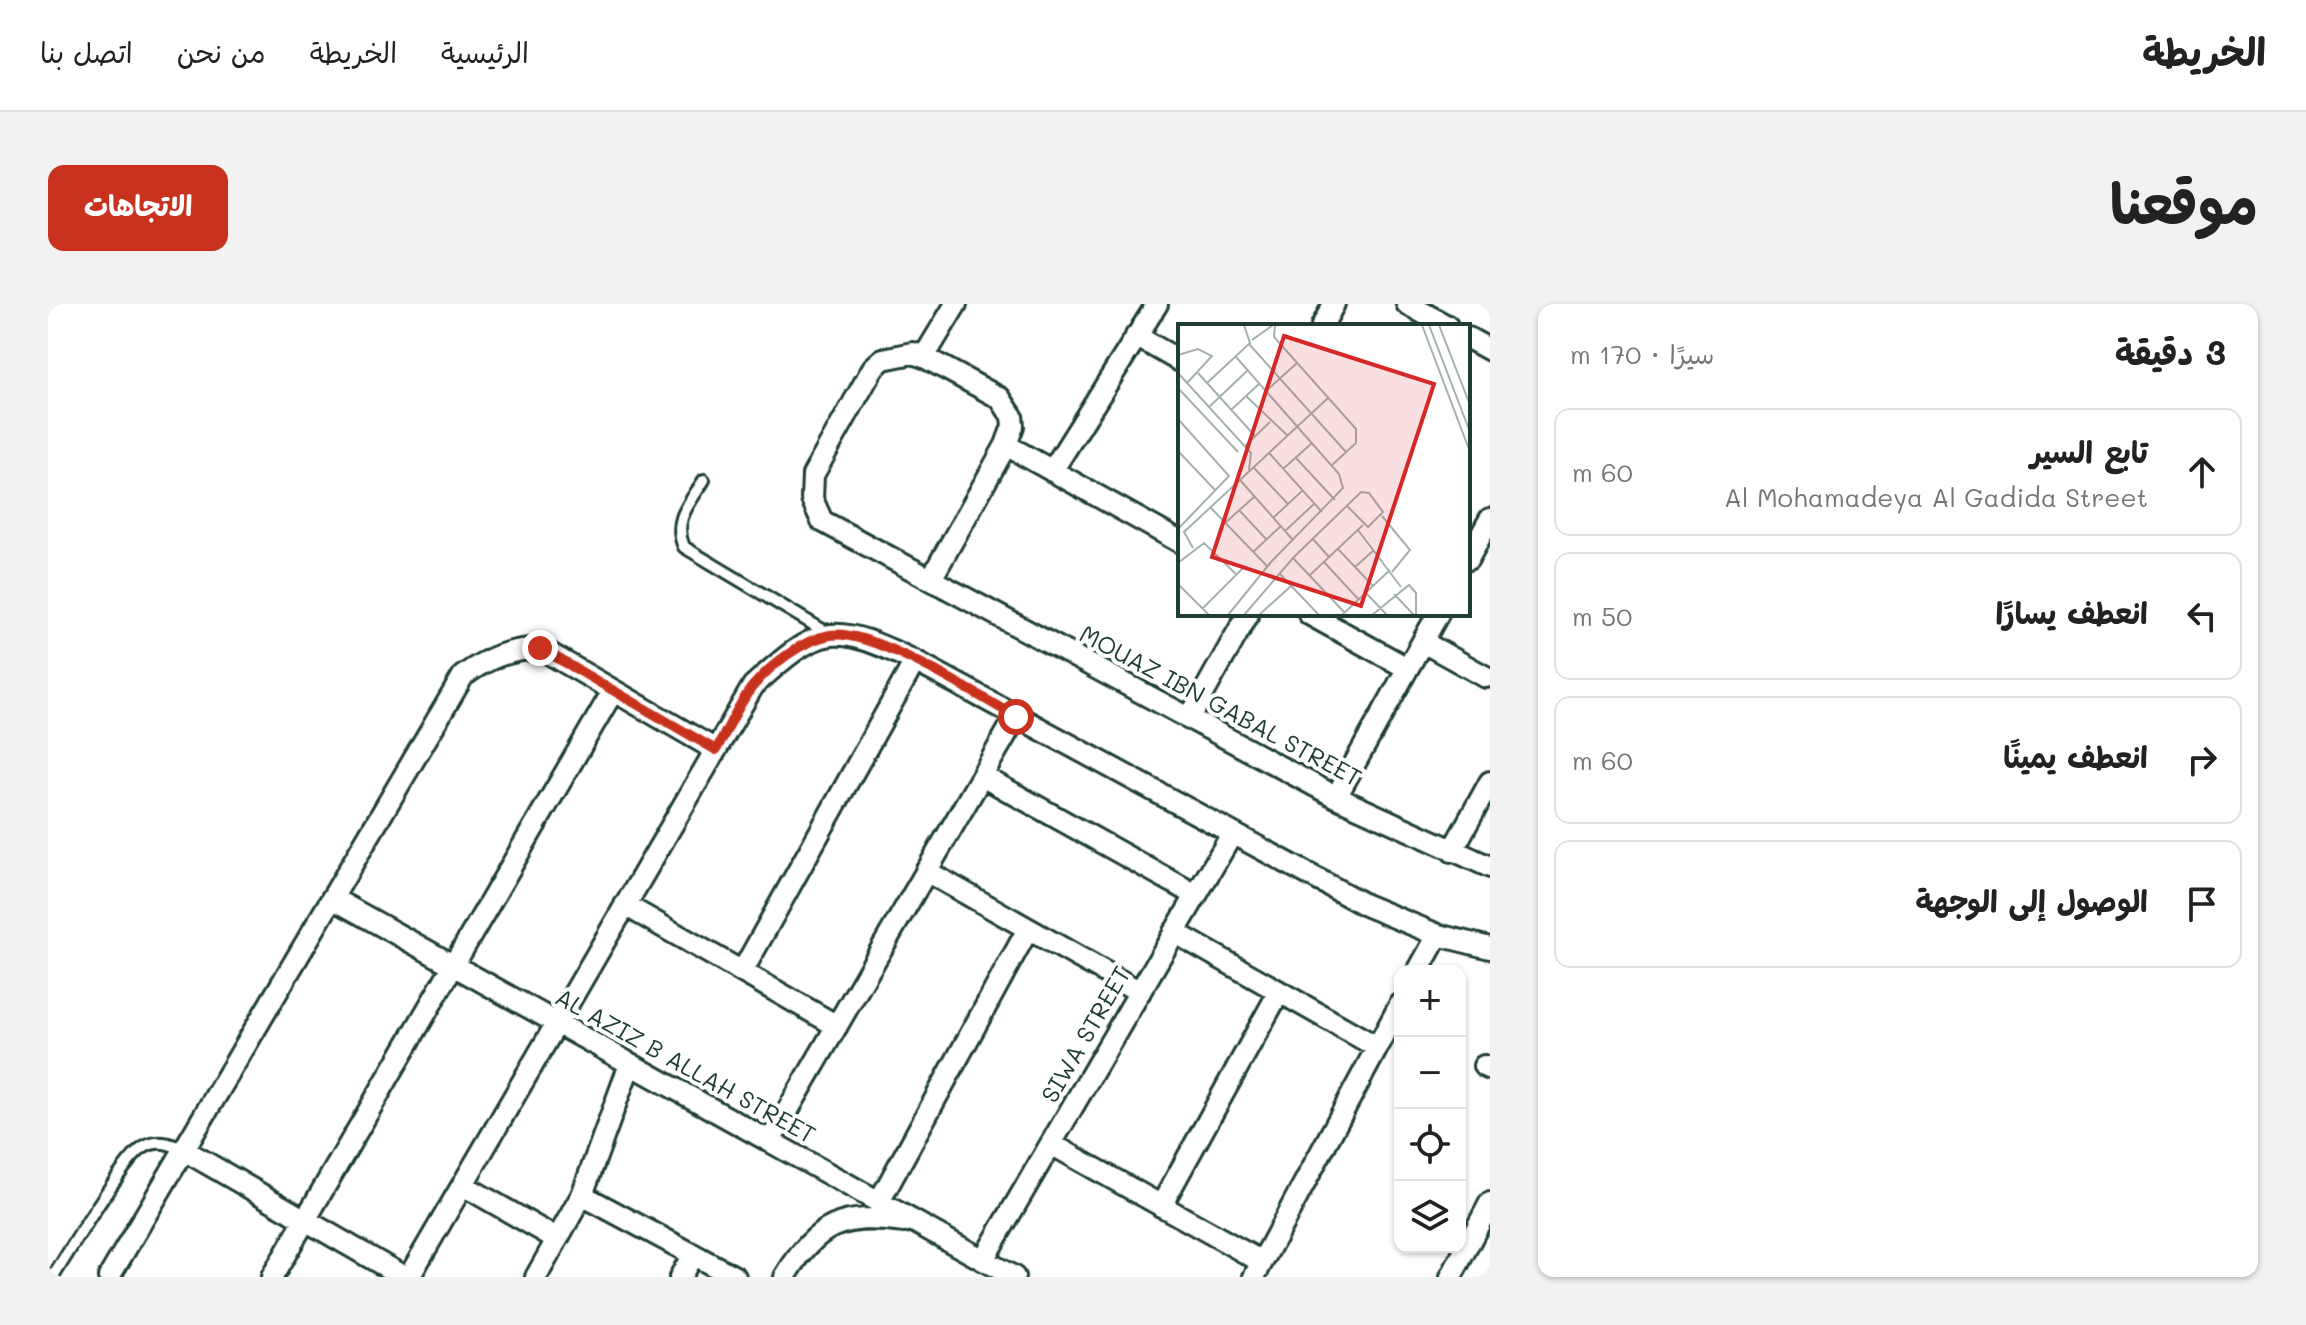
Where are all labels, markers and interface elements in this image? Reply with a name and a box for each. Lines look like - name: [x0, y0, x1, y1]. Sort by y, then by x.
- text: الخريطة: [2142, 26, 2266, 76]
- text: اتصل بنا: [40, 34, 133, 70]
- text: من نحن: [177, 34, 266, 70]
- text: الخريطة: [310, 34, 397, 70]
- text: الرئيسية: [441, 34, 529, 70]
- button: الاتجاهات: [48, 165, 228, 251]
- text: موقعنا: [2110, 165, 2258, 238]
- inset map: [1178, 324, 1470, 616]
- text: 3 دقيقة: [2115, 329, 2226, 374]
- text: سيرًا · 170 m: [1570, 337, 1714, 371]
- text: تابع السير: [2030, 431, 2148, 471]
- icon: ahead: [2180, 450, 2224, 494]
- text: 60 m: [1572, 455, 1633, 489]
- text: Al Mohamadeya Al Gadida Street: [1724, 480, 2148, 514]
- text: انعطف يسارًا: [1995, 592, 2148, 632]
- icon: left: [2180, 594, 2224, 638]
- text: 50 m: [1572, 599, 1632, 633]
- street label: MOUAZ IBN GABAL STREET: [1075, 617, 1367, 793]
- route end: [522, 630, 558, 666]
- route start: [998, 699, 1034, 735]
- text: انعطف يمينًا: [2003, 736, 2148, 776]
- icon: right: [2180, 738, 2224, 782]
- text: 60 m: [1572, 743, 1633, 777]
- text: الوصول إلى الوجهة: [1915, 880, 2148, 920]
- icon: arrive: [2180, 882, 2224, 926]
- street label: SIWA STREET: [1033, 960, 1137, 1108]
- map controls: [1394, 965, 1466, 1253]
- button: +: [1394, 965, 1466, 1037]
- street label: AL AZIZ B ALLAH STREET: [550, 980, 822, 1150]
- button: −: [1394, 1037, 1466, 1109]
- button: locate: [1394, 1109, 1466, 1181]
- button: layers: [1394, 1181, 1466, 1253]

